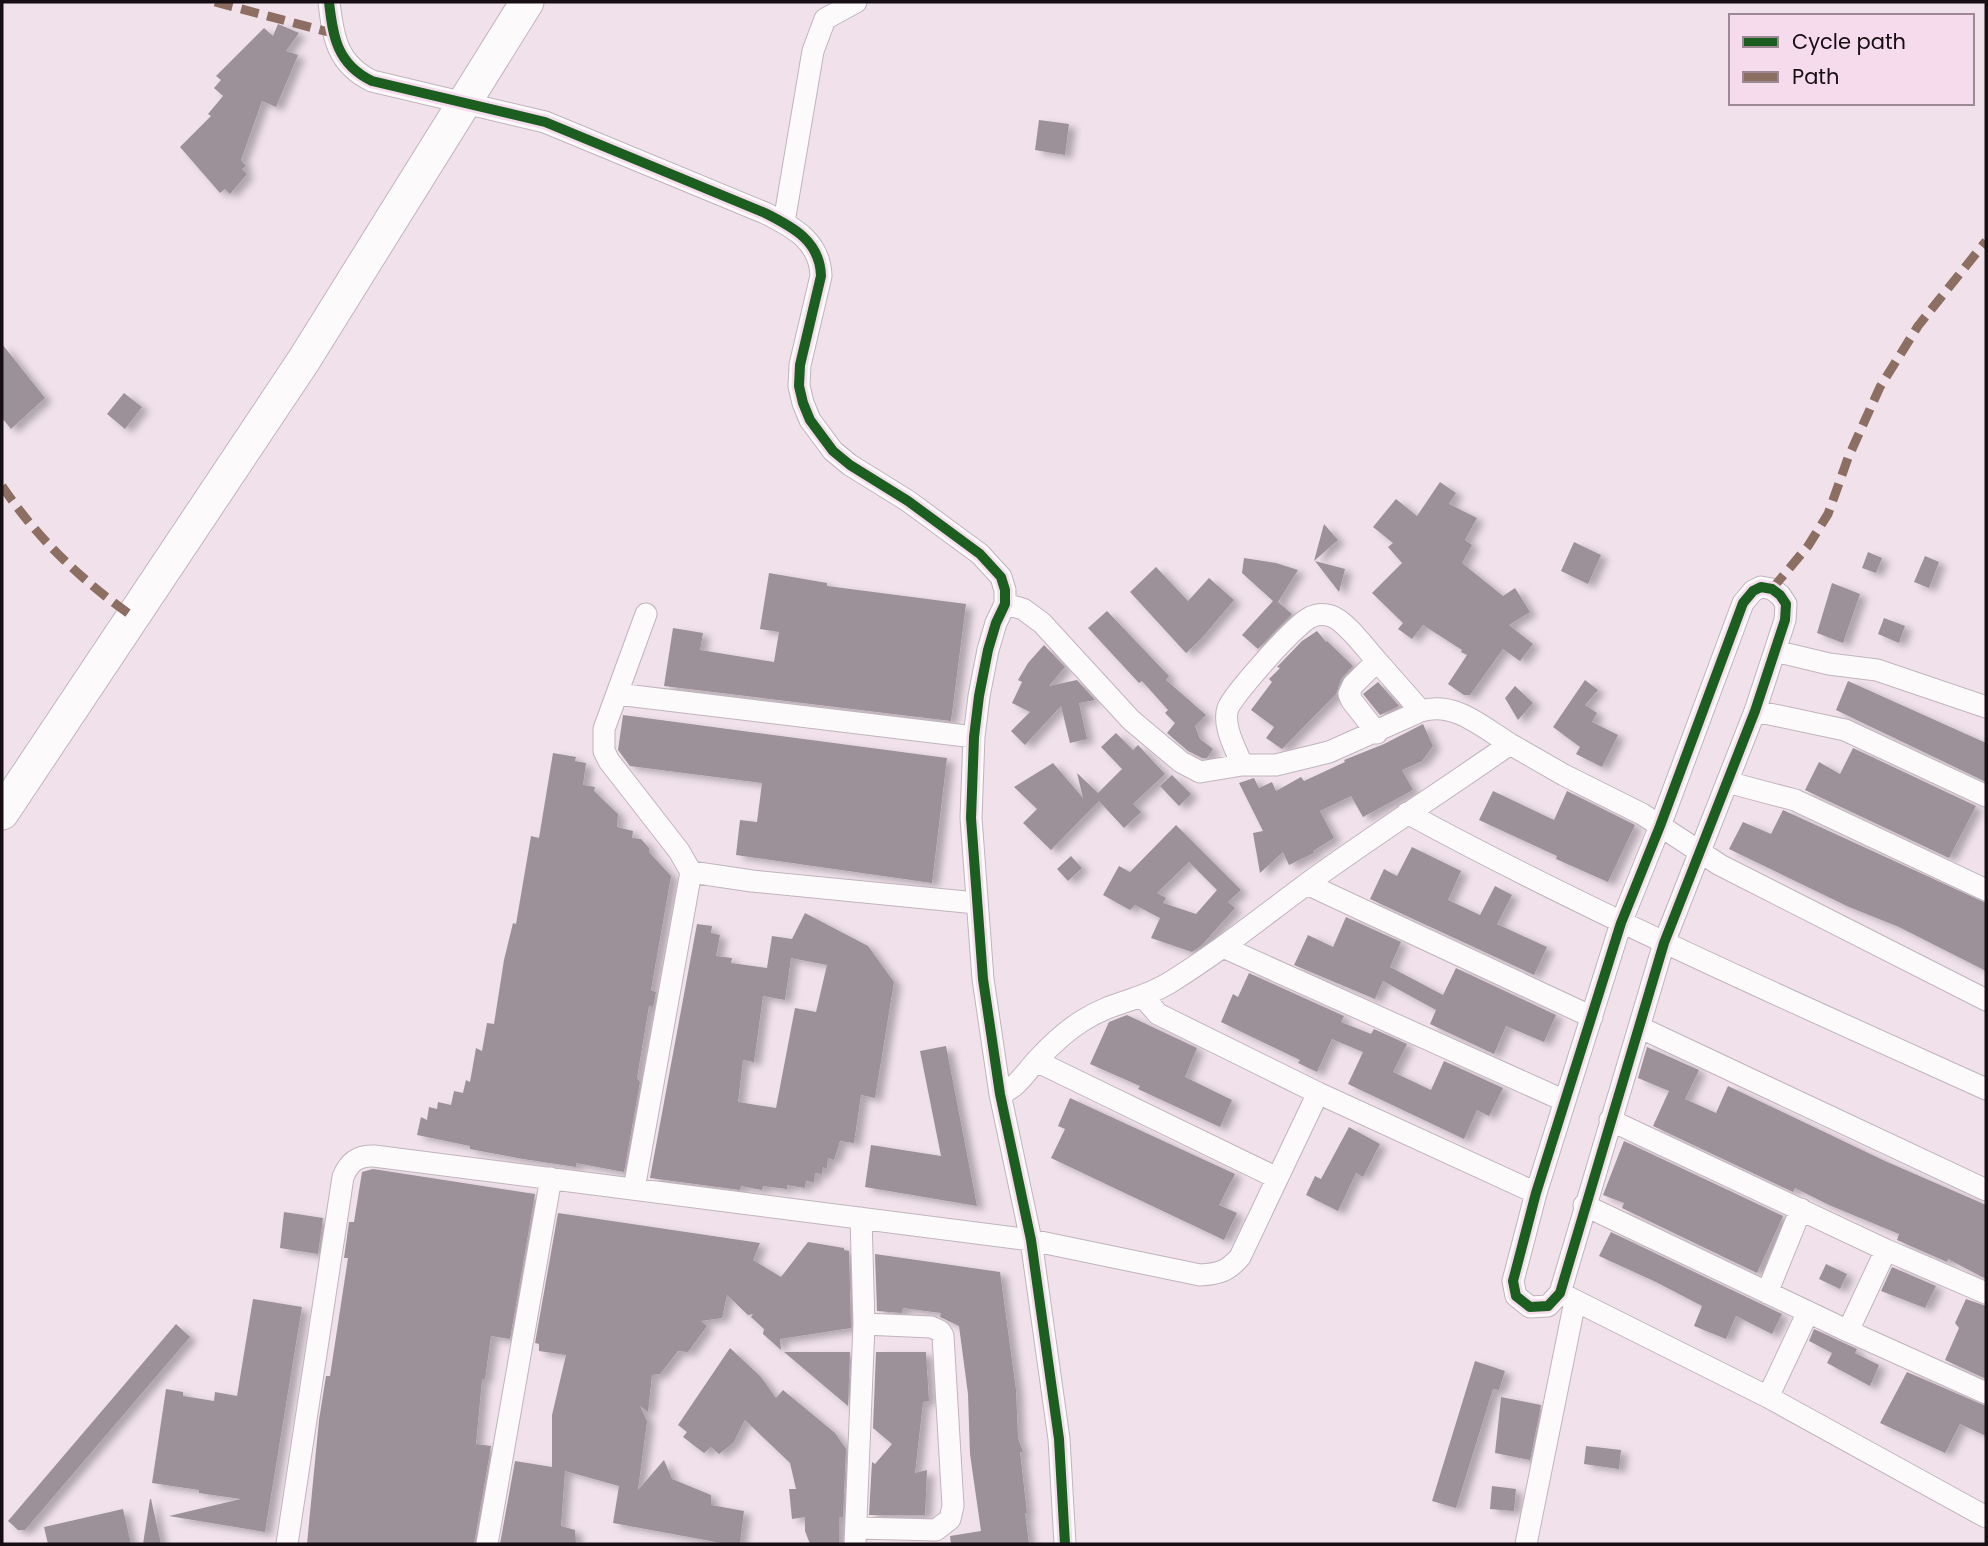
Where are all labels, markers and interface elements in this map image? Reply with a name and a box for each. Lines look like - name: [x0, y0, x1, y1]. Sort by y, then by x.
- legend: [1729, 14, 1974, 105]
- text: Cycle path: [1792, 27, 1906, 56]
- text: Path: [1792, 62, 1839, 91]

